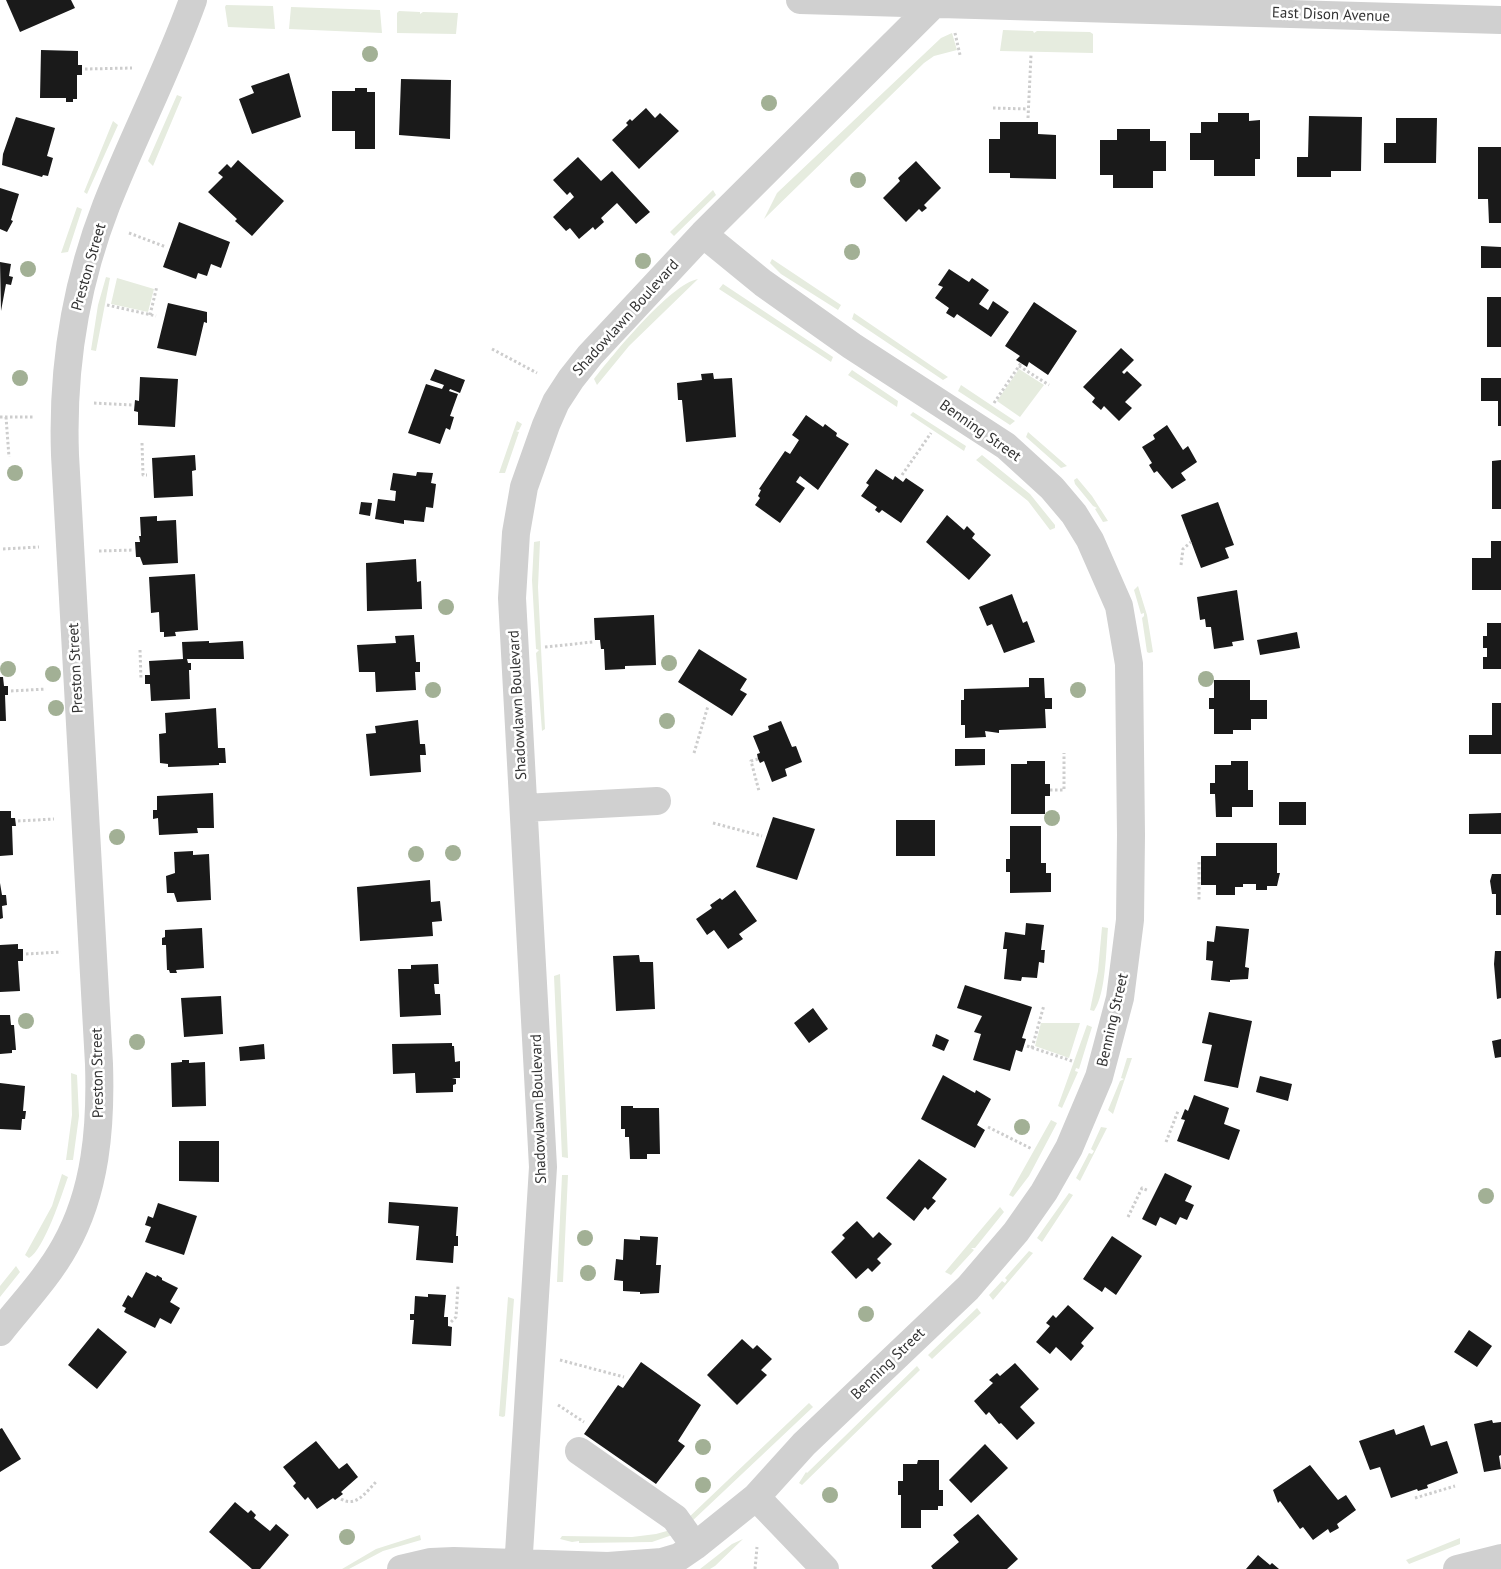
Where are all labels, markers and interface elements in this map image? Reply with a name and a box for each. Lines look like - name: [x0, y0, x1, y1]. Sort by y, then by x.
- street label: East Dison Avenue: [1272, 4, 1390, 26]
- street label: Preston Street: [68, 221, 110, 313]
- street label: Shadowlawn Boulevard: [569, 256, 683, 380]
- street label: Benning Street: [936, 396, 1024, 466]
- street label: Preston Street: [65, 622, 87, 714]
- street label: Shadowlawn Boulevard: [505, 630, 531, 780]
- street label: Benning Street: [1094, 972, 1132, 1068]
- street label: Preston Street: [88, 1028, 108, 1118]
- street label: Shadowlawn Boulevard: [527, 1034, 551, 1184]
- street label: Benning Street: [847, 1324, 929, 1404]

